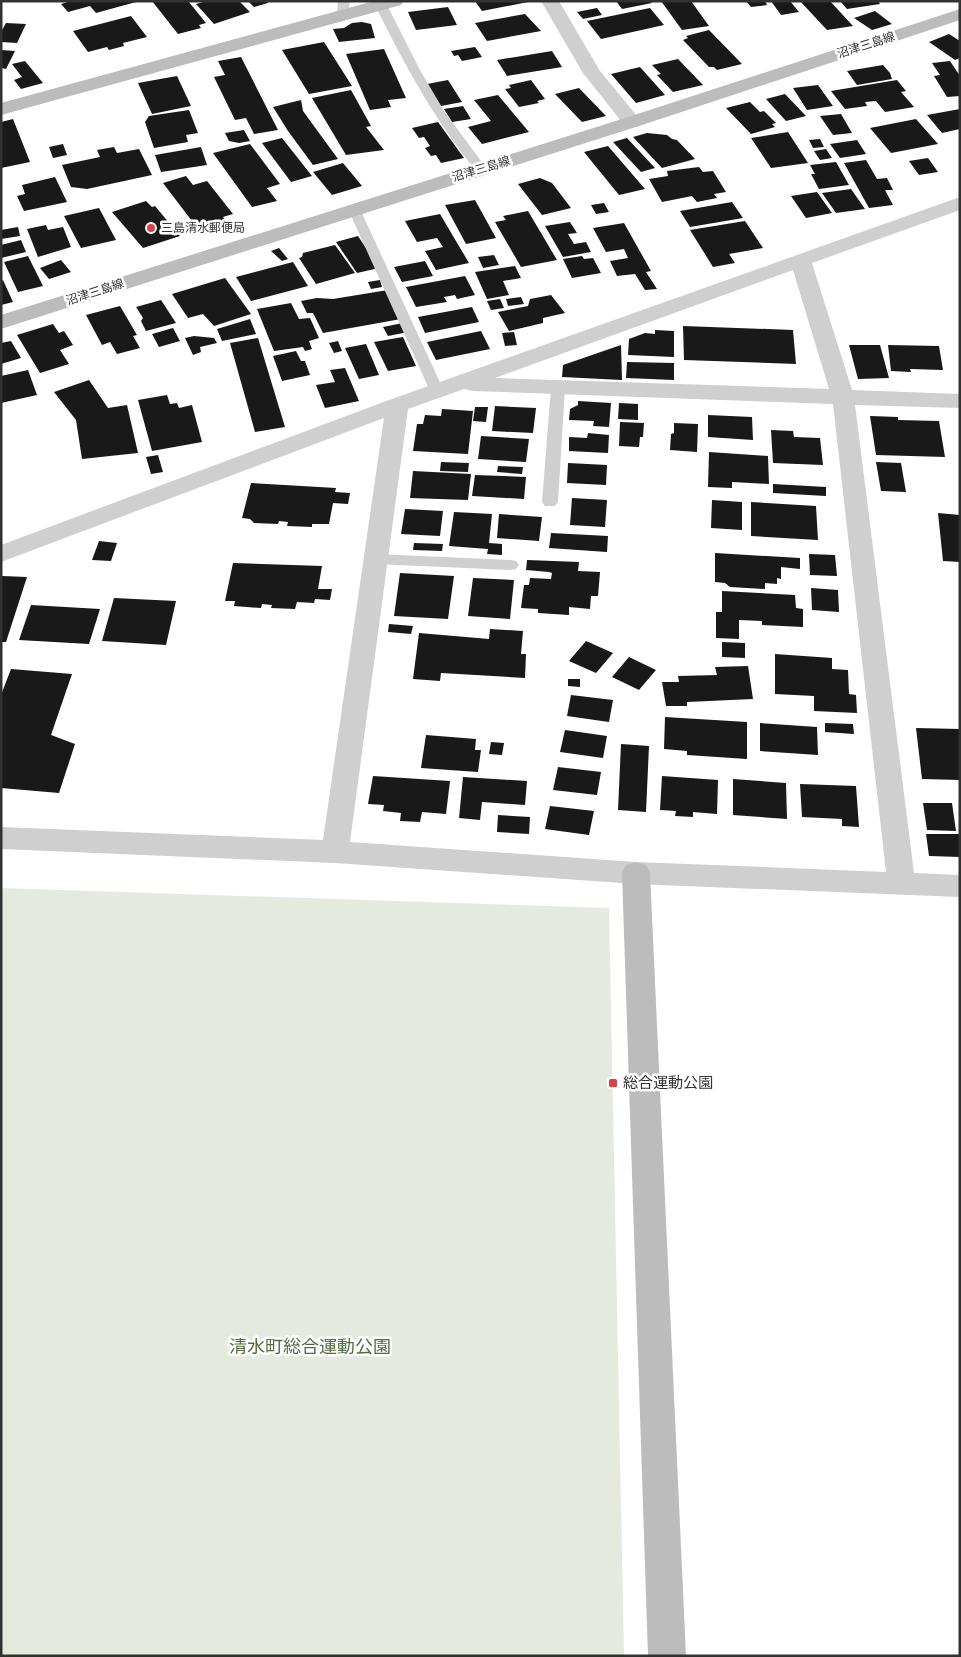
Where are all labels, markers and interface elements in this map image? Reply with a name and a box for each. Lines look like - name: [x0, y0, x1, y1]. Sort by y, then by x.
- street label: 沼津三島線: [835, 28, 897, 61]
- street label: 沼津三島線: [450, 153, 512, 184]
- place label: 三島清水郵便局: [161, 220, 245, 235]
- marker: 三島清水郵便局: [145, 222, 157, 234]
- street label: 沼津三島線: [64, 275, 126, 308]
- place label: 総合運動公園: [623, 1073, 713, 1091]
- marker: 総合運動公園: [607, 1077, 619, 1089]
- park label: 清水町総合運動公園: [229, 1335, 391, 1357]

